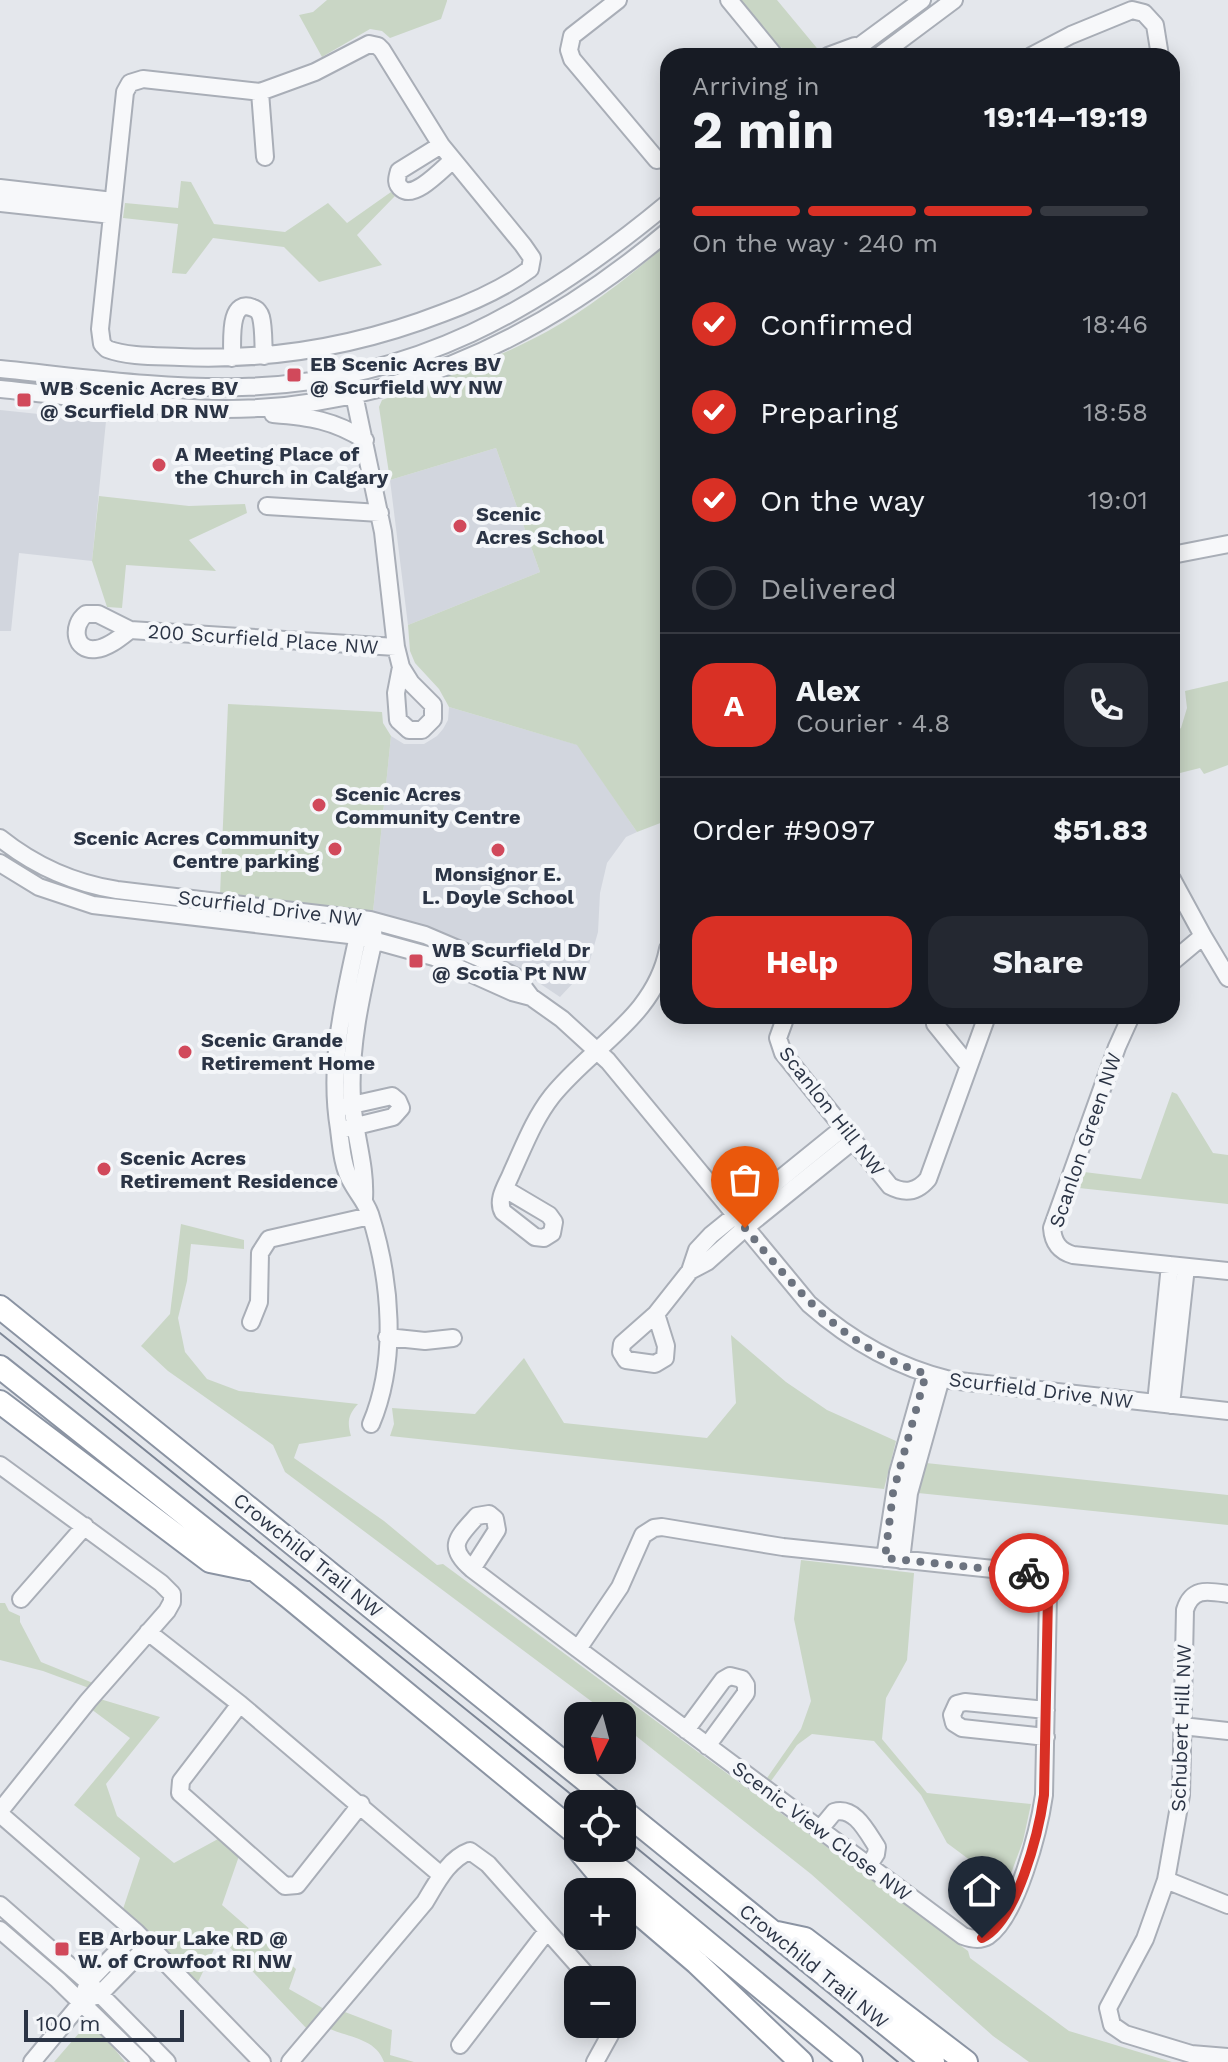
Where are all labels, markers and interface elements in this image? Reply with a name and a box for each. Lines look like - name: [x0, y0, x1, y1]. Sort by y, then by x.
- text: Arriving in: [692, 71, 820, 101]
- text: 19:14–19:19: [984, 99, 1148, 134]
- text: 2 min: [692, 100, 834, 161]
- text: On the way · 240 m: [692, 228, 938, 258]
- icon: check: [692, 302, 736, 346]
- text: Confirmed: [760, 307, 914, 342]
- text: 18:46: [1082, 309, 1148, 339]
- place label: EB Scenic Acres BV @ Scurfield WY NW: [310, 352, 503, 399]
- marker: EB Scenic Acres BV @ Scurfield WY NW: [285, 366, 303, 384]
- place label: WB Scenic Acres BV @ Scurfield DR NW: [40, 376, 239, 423]
- icon: check: [692, 390, 736, 434]
- marker: WB Scenic Acres BV @ Scurfield DR NW: [15, 391, 33, 409]
- text: Preparing: [760, 395, 898, 430]
- text: 18:58: [1083, 397, 1148, 427]
- place label: A Meeting Place of the Church in Calgary: [175, 442, 389, 489]
- marker: A Meeting Place of the Church in Calgary: [150, 456, 168, 474]
- icon: check: [692, 478, 736, 522]
- text: On the way: [760, 483, 925, 518]
- text: 19:01: [1088, 485, 1148, 515]
- place label: Scenic Acres School: [476, 502, 605, 549]
- marker: Scenic Acres School: [451, 517, 469, 535]
- text: Delivered: [760, 571, 897, 606]
- street label: 200 Scurfield Place NW: [147, 619, 379, 659]
- button: phone: [1064, 663, 1148, 747]
- text: Alex: [796, 673, 860, 708]
- text: A: [724, 688, 744, 723]
- text: Courier · 4.8: [796, 708, 950, 738]
- place label: Scenic Acres Community Centre: [335, 782, 520, 829]
- marker: Scenic Acres Community Centre: [310, 796, 328, 814]
- text: Order #9097: [692, 812, 875, 847]
- text: $51.83: [1053, 812, 1148, 847]
- place label: Scenic Acres Community Centre parking: [73, 826, 320, 873]
- marker: Scenic Acres Community Centre parking: [326, 840, 344, 858]
- marker: Monsignor E. L. Doyle School: [489, 841, 507, 859]
- place label: Monsignor E. L. Doyle School: [422, 862, 574, 909]
- street label: Scurfield Drive NW: [177, 885, 363, 931]
- button: Help: [692, 916, 912, 1008]
- button: Share: [928, 916, 1148, 1008]
- place label: WB Scurfield Dr @ Scotia Pt NW: [432, 938, 591, 985]
- marker: WB Scurfield Dr @ Scotia Pt NW: [407, 952, 425, 970]
- place label: Scenic Grande Retirement Home: [201, 1028, 375, 1075]
- street label: Scanlon Hill NW: [774, 1042, 890, 1180]
- marker: Scenic Grande Retirement Home: [176, 1043, 194, 1061]
- street label: Scanlon Green NW: [1044, 1049, 1126, 1231]
- place label: Scenic Acres Retirement Residence: [120, 1146, 338, 1193]
- pin: [711, 1146, 779, 1228]
- icon: bag: [723, 1158, 767, 1202]
- marker: Scenic Acres Retirement Residence: [95, 1160, 113, 1178]
- street label: Scurfield Drive NW: [948, 1367, 1134, 1413]
- street label: Crowchild Trail NW: [229, 1488, 387, 1622]
- courier: [989, 1533, 1069, 1613]
- icon: bike: [1007, 1551, 1051, 1595]
- street label: Schubert Hill NW: [1166, 1644, 1196, 1812]
- north arrow: [564, 1702, 636, 1774]
- map controls: [564, 1702, 636, 2038]
- street label: Scenic View Close NW: [728, 1756, 916, 1906]
- button: locate: [564, 1790, 636, 1862]
- pin: [948, 1856, 1016, 1938]
- icon: home: [960, 1868, 1004, 1912]
- button: +: [564, 1878, 636, 1950]
- street label: Crowchild Trail NW: [735, 1899, 893, 2033]
- place label: EB Arbour Lake RD @ W. of Crowfoot RI NW: [78, 1926, 292, 1973]
- marker: EB Arbour Lake RD @ W. of Crowfoot RI NW: [53, 1940, 71, 1958]
- button: −: [564, 1966, 636, 2038]
- scale bar: [24, 2006, 184, 2042]
- text: 100 m: [36, 2011, 100, 2036]

